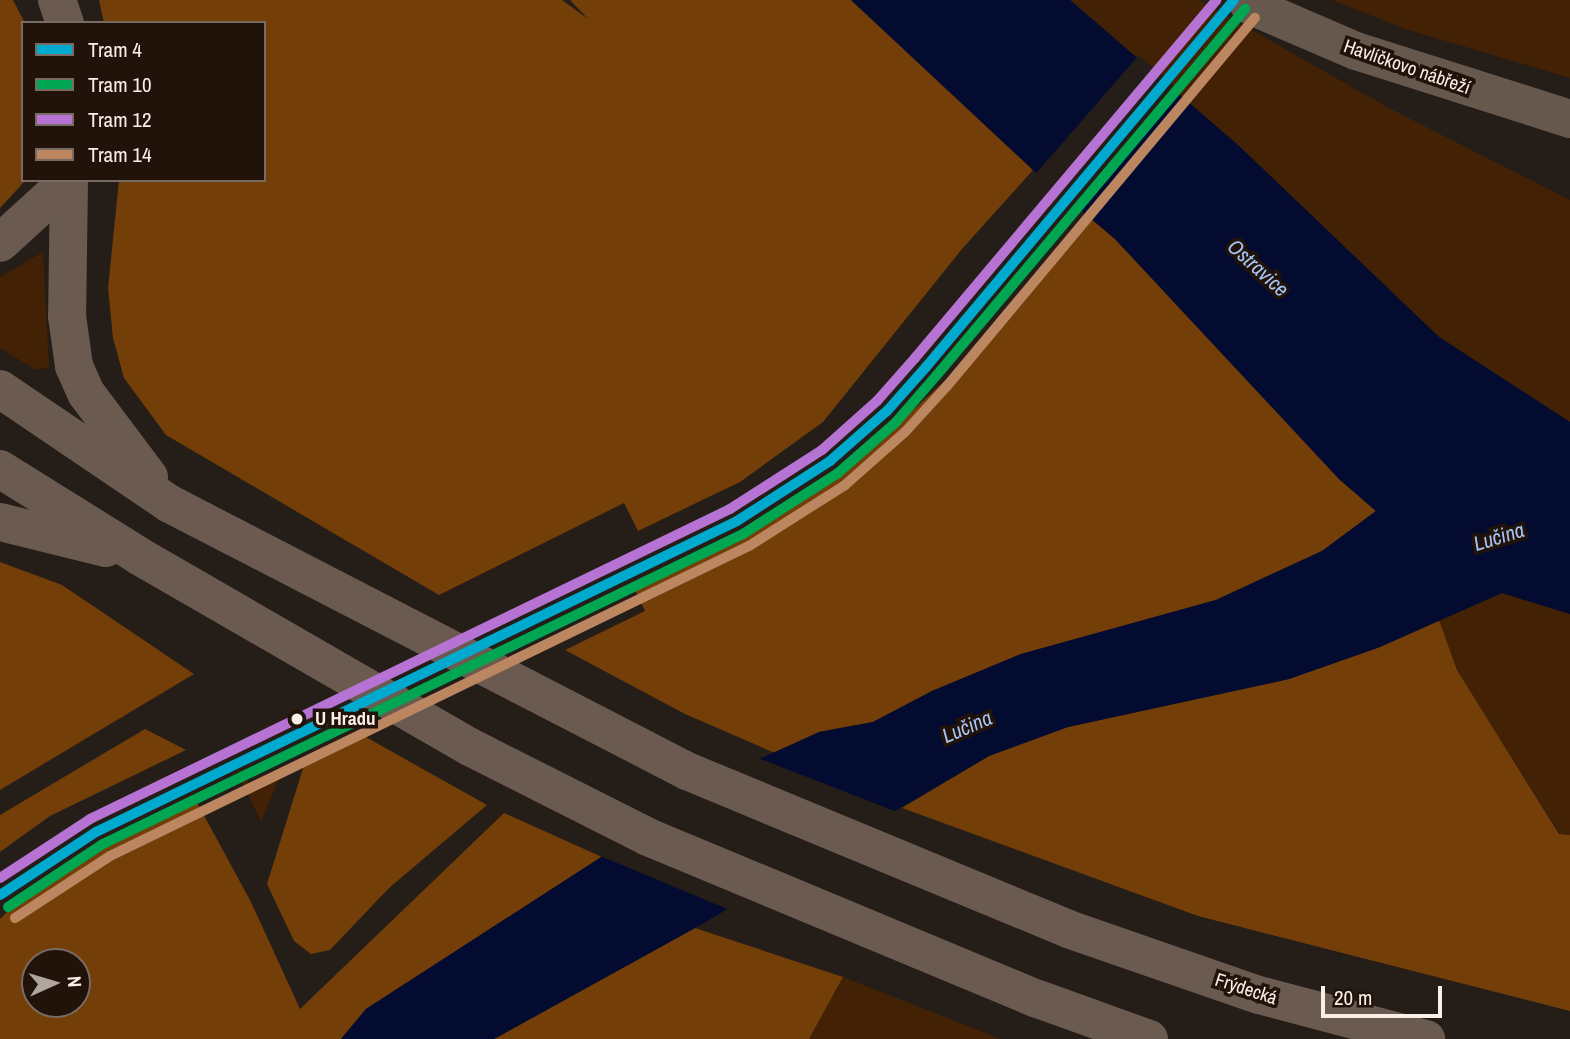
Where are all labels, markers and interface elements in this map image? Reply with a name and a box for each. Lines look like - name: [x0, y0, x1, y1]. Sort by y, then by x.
- legend: [21, 21, 266, 182]
- text: Tram 4: [88, 35, 142, 64]
- street label: Havlíčkovo nábřeží: [1341, 35, 1473, 99]
- text: Tram 10: [88, 70, 151, 99]
- text: Tram 12: [88, 105, 151, 134]
- text: Tram 14: [88, 140, 151, 169]
- water label: Ostravice: [1222, 234, 1294, 302]
- water label: Lučina: [1471, 517, 1527, 557]
- water label: Lučina: [938, 705, 996, 749]
- marker: U Hradu: [285, 707, 309, 731]
- place label: U Hradu: [315, 708, 376, 730]
- north arrow: [21, 948, 91, 1018]
- street label: Frýdecká: [1212, 968, 1280, 1010]
- scale bar: [1325, 972, 1446, 1016]
- text: N: [62, 975, 88, 988]
- text: 20 m: [1334, 983, 1372, 1012]

